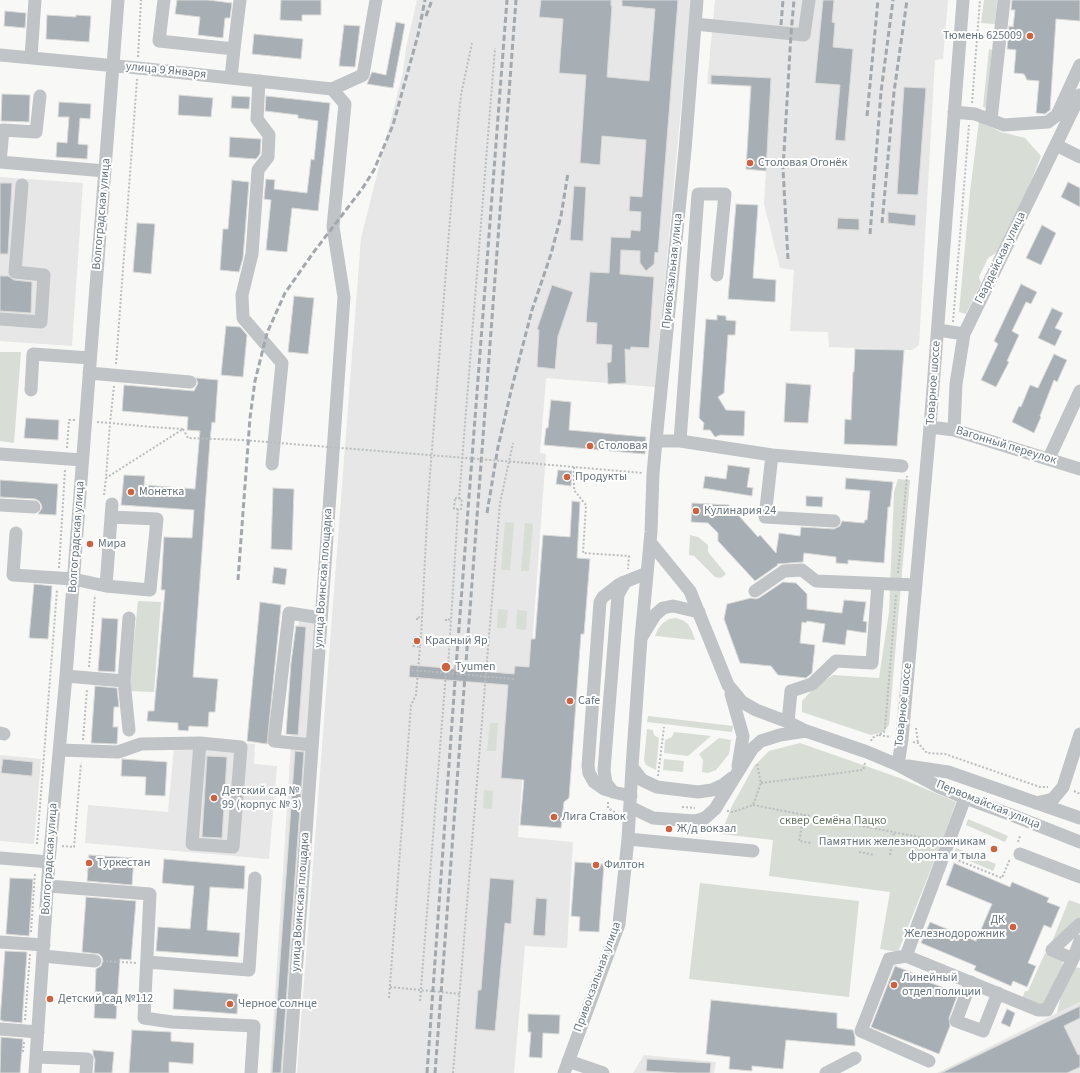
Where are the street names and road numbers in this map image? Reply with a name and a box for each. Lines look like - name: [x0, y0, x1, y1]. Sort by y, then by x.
- street label: улица 9 Января: [125, 60, 207, 82]
- street label: Волгоградская улица: [90, 158, 114, 270]
- street label: Гвардейская улица: [972, 210, 1030, 306]
- street label: Привокзальная улица: [660, 212, 686, 330]
- street label: Товарное шоссе: [924, 340, 944, 426]
- street label: Вагонный переулок: [954, 424, 1058, 468]
- street label: Волгоградская улица: [66, 481, 88, 593]
- street label: улица Воинская площадка: [312, 508, 336, 648]
- street label: Товарное шоссе: [892, 662, 916, 748]
- street label: Первомайская улица: [934, 778, 1042, 832]
- street label: Волгоградская улица: [39, 803, 61, 915]
- street label: улица Воинская площадка: [289, 832, 313, 972]
- street label: Привокзальная улица: [571, 920, 625, 1034]

